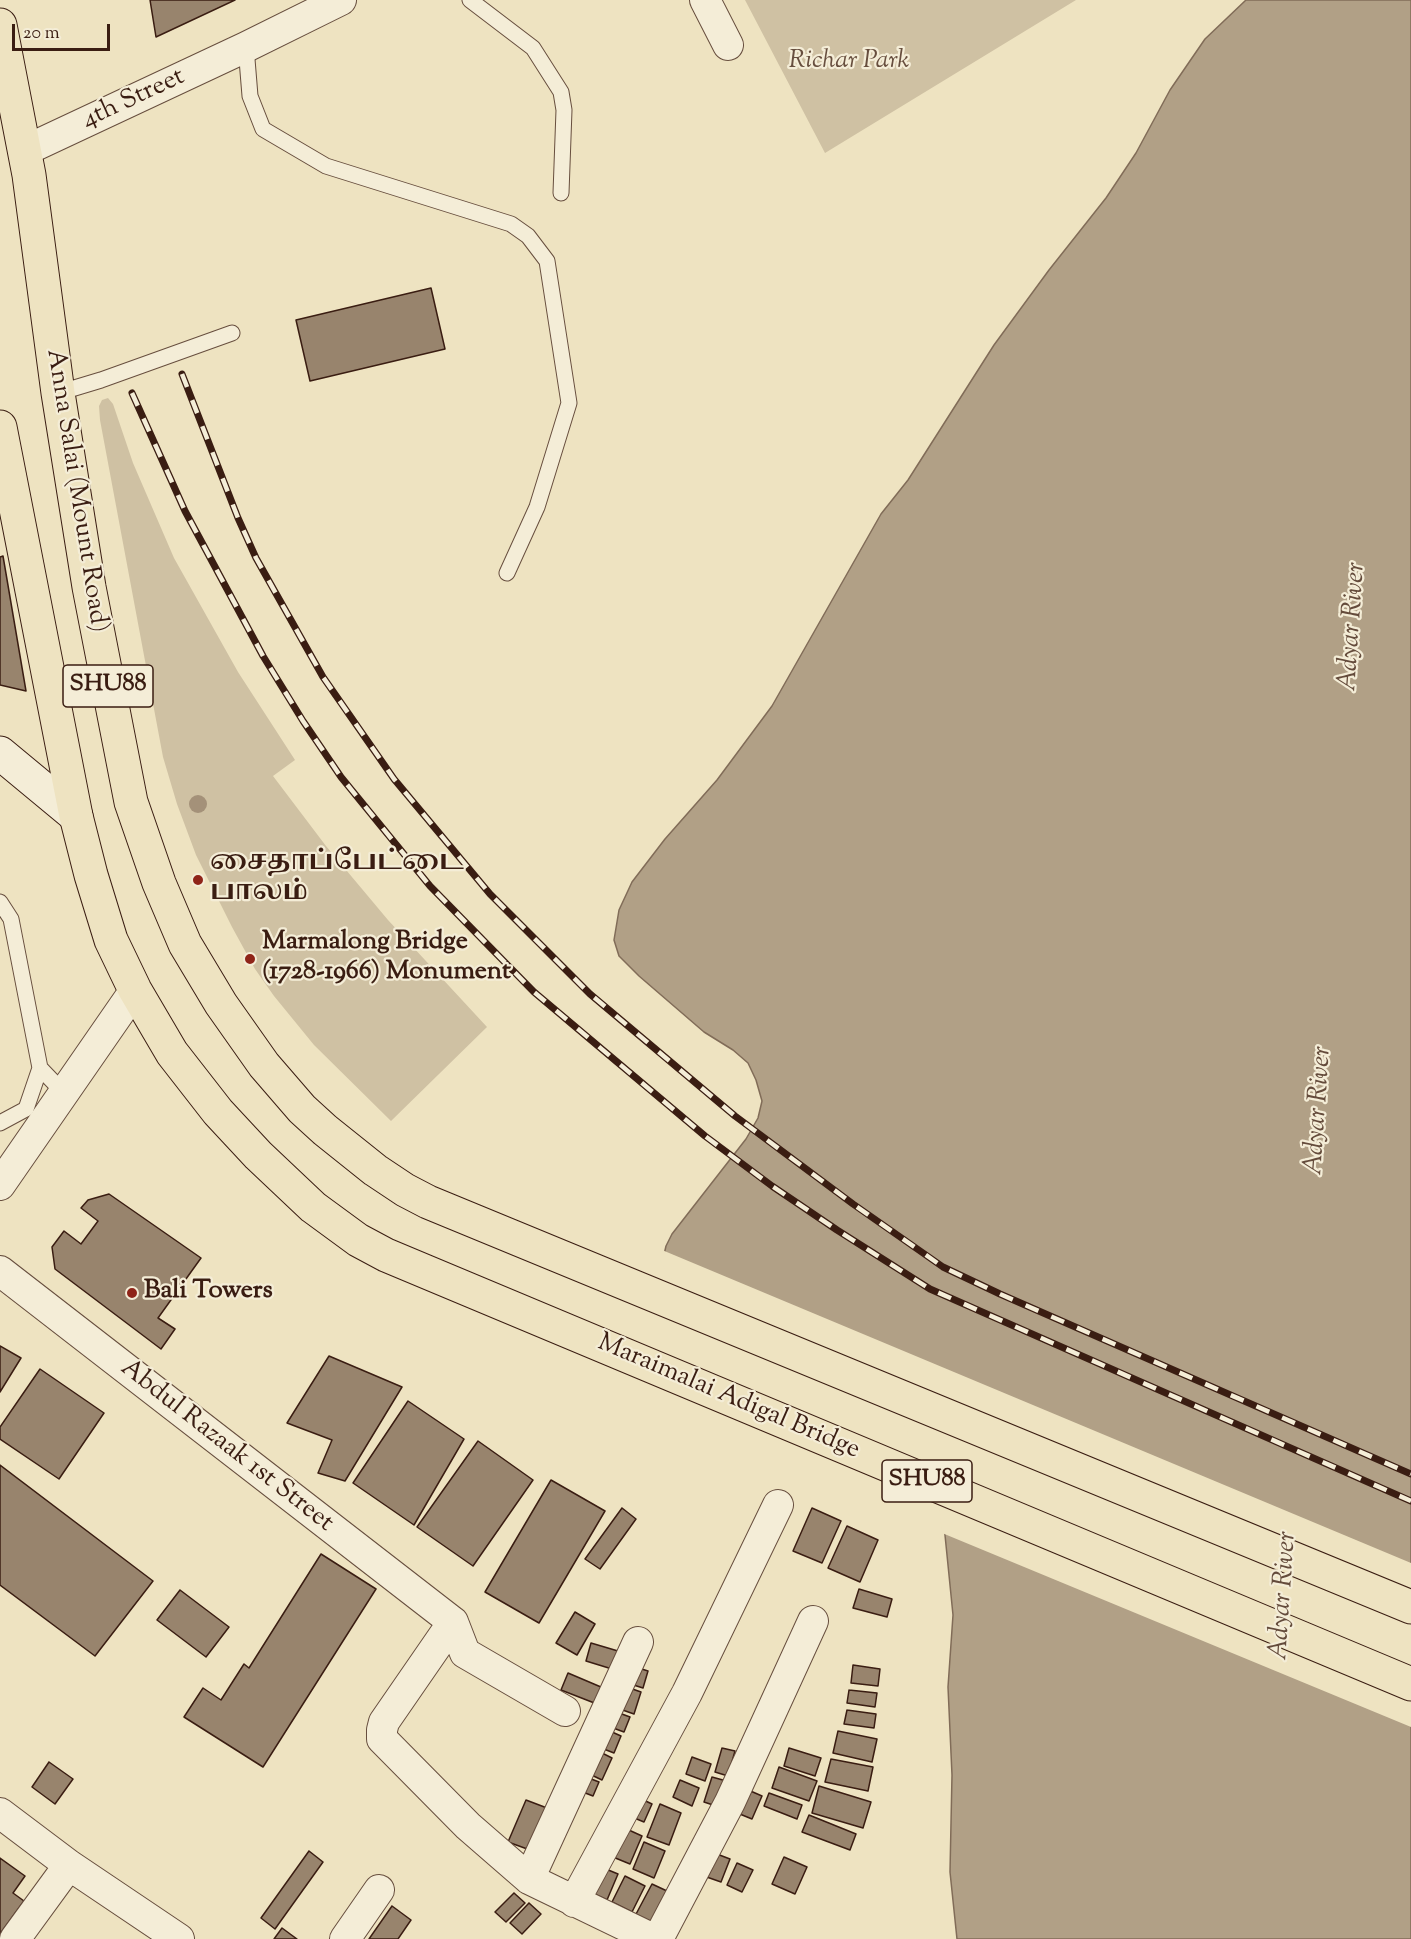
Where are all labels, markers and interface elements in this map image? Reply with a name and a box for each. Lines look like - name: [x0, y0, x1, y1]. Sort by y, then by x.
- scale bar: [15, 12, 112, 50]
- text: 20 m: [23, 21, 60, 47]
- park label: Richar Park: [789, 47, 909, 79]
- street label: 4th Street: [78, 63, 190, 137]
- street label: Anna Salai (Mount Road): [37, 347, 113, 635]
- water label: Adyar River: [1333, 561, 1375, 693]
- road number: SHU88: [63, 665, 153, 707]
- place label: சைதாப்பேட்டை பாலம்: [210, 849, 464, 910]
- marker: சைதாப்பேட்டை பாலம்: [191, 873, 205, 887]
- place label: Marmalong Bridge (1728-1966) Monument: [262, 928, 511, 990]
- marker: Marmalong Bridge (1728-1966) Monument: [243, 952, 257, 966]
- water label: Adyar River: [1299, 1045, 1341, 1177]
- place label: Bali Towers: [144, 1277, 273, 1309]
- marker: Bali Towers: [125, 1286, 139, 1300]
- street label: Maraimalai Adigal Bridge: [592, 1329, 864, 1467]
- street label: Abdul Razaak 1st Street: [113, 1354, 339, 1540]
- road number: SHU88: [882, 1460, 972, 1502]
- water label: Adyar River: [1264, 1530, 1306, 1662]

